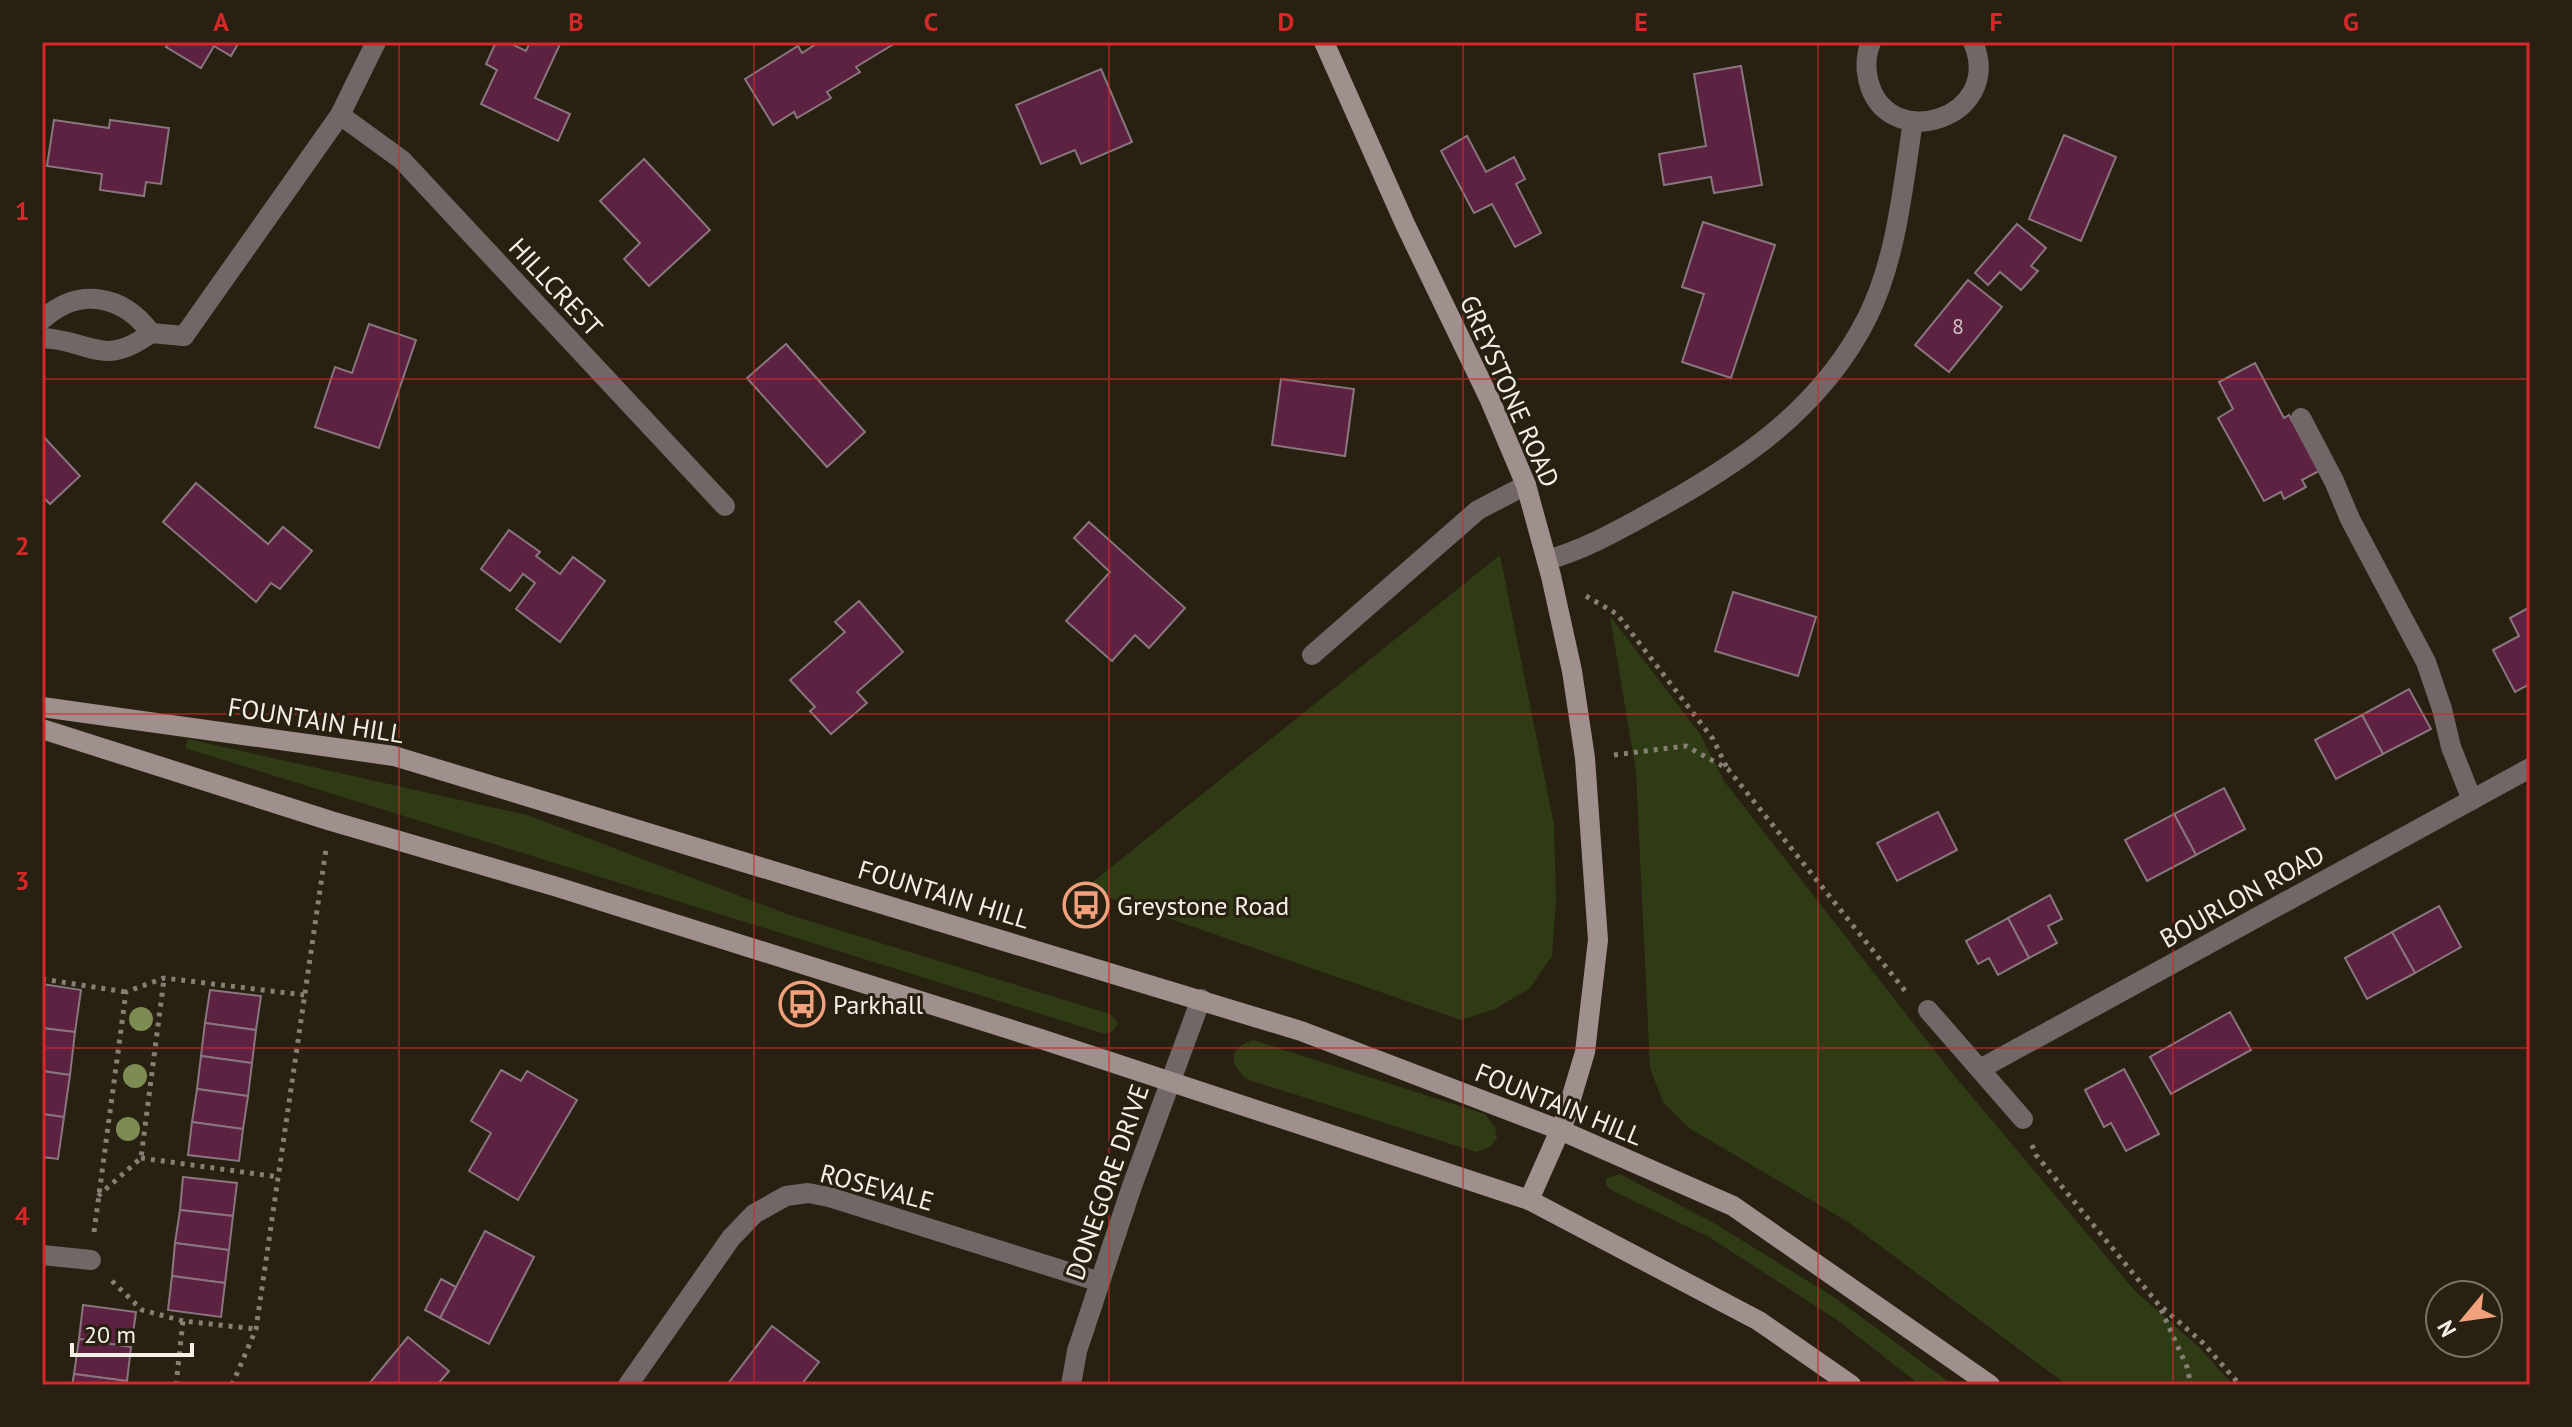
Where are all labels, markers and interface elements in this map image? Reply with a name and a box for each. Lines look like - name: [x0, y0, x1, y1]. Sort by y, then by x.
- text: A: [213, 5, 229, 38]
- text: B: [568, 5, 584, 38]
- text: C: [924, 5, 938, 38]
- text: D: [1278, 5, 1294, 38]
- text: E: [1634, 5, 1648, 38]
- text: F: [1989, 5, 2003, 38]
- text: G: [2343, 5, 2359, 38]
- text: 1: [15, 194, 29, 227]
- street label: HILLCREST: [502, 231, 610, 343]
- street label: GREYSTONE ROAD: [1453, 290, 1567, 492]
- house number: 8: [1952, 312, 1964, 340]
- text: 2: [15, 529, 29, 562]
- street label: FOUNTAIN HILL: [226, 690, 406, 750]
- street label: BOURLON ROAD: [2154, 837, 2330, 955]
- street label: FOUNTAIN HILL: [854, 852, 1034, 936]
- text: 3: [15, 864, 29, 897]
- bus stop icon: Greystone Road: [1062, 881, 1110, 929]
- place label: Greystone Road: [1117, 889, 1289, 922]
- bus stop icon: Parkhall: [778, 980, 826, 1028]
- place label: Parkhall: [833, 988, 924, 1021]
- street label: FOUNTAIN HILL: [1471, 1055, 1647, 1153]
- street label: DONEGORE DRIVE: [1058, 1080, 1156, 1284]
- street label: ROSEVALE: [817, 1156, 937, 1218]
- text: 4: [15, 1199, 30, 1232]
- north arrow: [2424, 1279, 2504, 1359]
- scale bar: [72, 1307, 192, 1357]
- text: N: [2431, 1316, 2462, 1342]
- text: 20 m: [84, 1319, 136, 1350]

